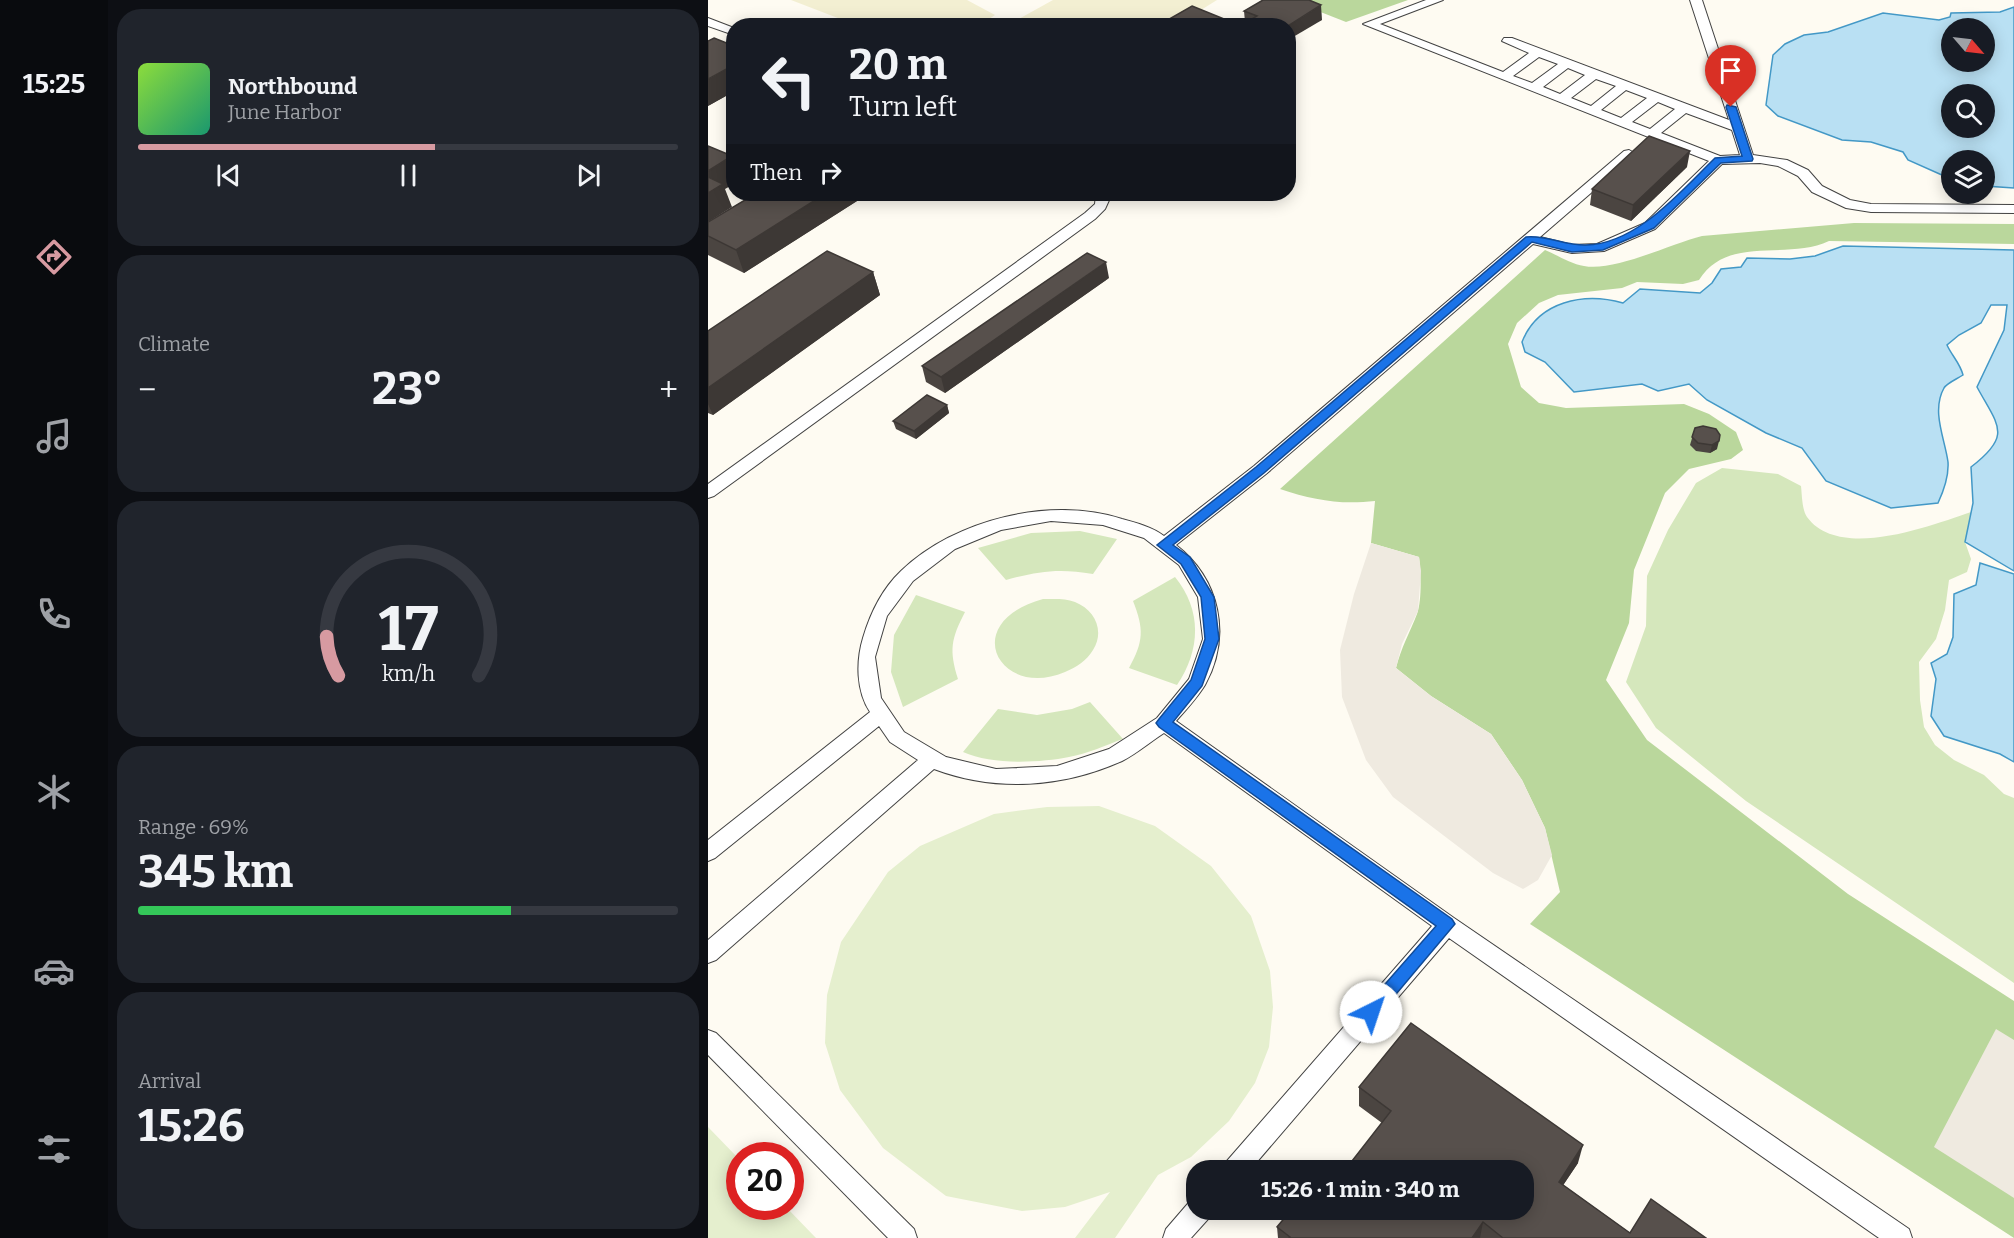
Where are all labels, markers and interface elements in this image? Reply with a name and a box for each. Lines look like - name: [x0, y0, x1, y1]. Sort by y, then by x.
- north arrow: [1941, 18, 1995, 72]
- map controls: [1941, 18, 1995, 204]
- text: 20 m: [849, 40, 947, 90]
- icon: left: [750, 42, 828, 120]
- pin: [1705, 45, 1756, 107]
- icon: arrive: [1714, 54, 1747, 87]
- text: 15:25: [23, 68, 85, 100]
- text: Northbound: [228, 73, 357, 100]
- button: search: [1941, 84, 1995, 138]
- text: Turn left: [849, 91, 957, 123]
- text: June Harbor: [228, 100, 341, 124]
- button: layers: [1941, 150, 1995, 204]
- icon: right: [814, 156, 847, 189]
- icon: previous: [212, 159, 245, 192]
- icon: pause: [392, 159, 425, 192]
- icon: next: [572, 159, 605, 192]
- text: Then: [750, 159, 802, 186]
- icon: directions: [33, 236, 75, 278]
- text: Climate: [138, 332, 210, 356]
- text: 23°: [372, 362, 443, 416]
- text: −: [138, 370, 156, 410]
- text: +: [659, 370, 678, 410]
- icon: music: [33, 415, 75, 457]
- text: 17: [378, 592, 438, 667]
- icon: phone: [33, 593, 75, 635]
- text: km/h: [381, 661, 435, 687]
- icon: climate: [33, 771, 75, 813]
- text: Range · 69%: [138, 815, 249, 839]
- text: 345 km: [138, 845, 293, 899]
- icon: car: [33, 950, 75, 992]
- position arrow: [1339, 980, 1403, 1044]
- text: Arrival: [138, 1069, 201, 1093]
- text: 15:26: [138, 1099, 244, 1153]
- icon: filters: [33, 1128, 75, 1170]
- speed limit sign: 20: [726, 1142, 804, 1220]
- text: 15:26 · 1 min · 340 m: [1261, 1176, 1459, 1203]

